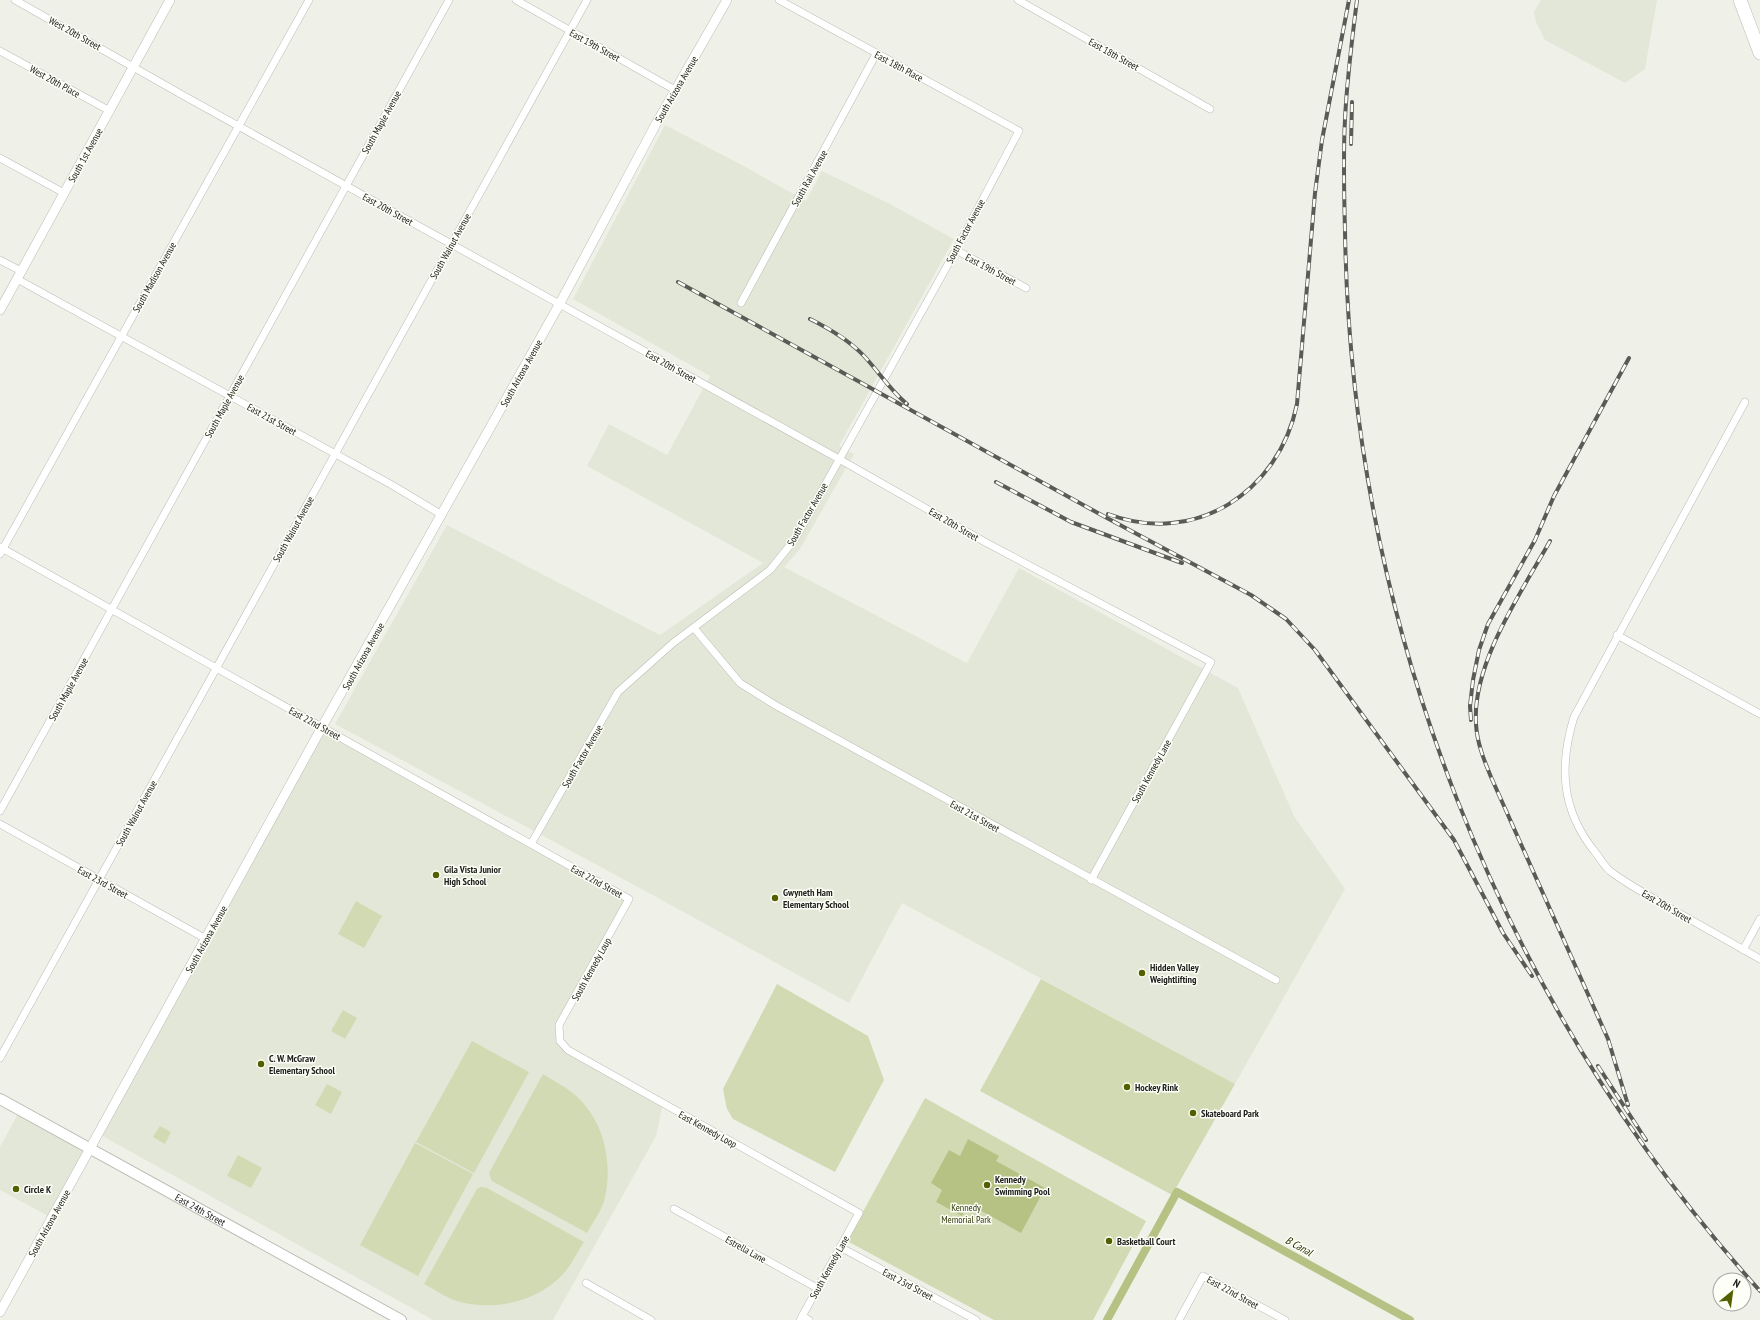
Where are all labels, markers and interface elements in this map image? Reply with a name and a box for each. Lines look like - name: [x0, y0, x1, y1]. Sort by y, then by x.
- street label: West 20th Street: [46, 14, 103, 53]
- street label: East 19th Street: [567, 26, 622, 65]
- street label: East 18th Street: [1086, 35, 1141, 74]
- street label: East 18th Place: [872, 48, 925, 85]
- street label: South Arizona Avenue: [652, 54, 701, 125]
- street label: West 20th Place: [27, 62, 82, 101]
- street label: South Maple Avenue: [359, 88, 404, 156]
- street label: South 1st Avenue: [65, 126, 106, 185]
- street label: South Rail Avenue: [789, 148, 830, 209]
- street label: East 20th Street: [360, 190, 415, 229]
- street label: South Factor Avenue: [943, 197, 988, 266]
- street label: South Walnut Avenue: [427, 211, 474, 281]
- street label: South Madison Avenue: [130, 240, 179, 315]
- street label: East 19th Street: [963, 251, 1019, 288]
- street label: South Arizona Avenue: [498, 337, 545, 409]
- street label: East 20th Street: [643, 347, 698, 386]
- street label: South Maple Avenue: [202, 372, 247, 440]
- street label: East 21st Street: [245, 401, 299, 438]
- street label: South Factor Avenue: [784, 480, 831, 548]
- street label: South Walnut Avenue: [270, 494, 317, 564]
- street label: East 20th Street: [926, 505, 981, 544]
- street label: South Arizona Avenue: [340, 620, 387, 692]
- street label: South Maple Avenue: [46, 655, 91, 723]
- street label: East 22nd Street: [287, 704, 343, 743]
- street label: South Factor Avenue: [559, 722, 606, 790]
- street label: South Kennedy Lane: [1129, 737, 1174, 805]
- street label: South Walnut Avenue: [113, 778, 160, 848]
- street label: East 21st Street: [948, 798, 1002, 835]
- street label: East 22nd Street: [569, 862, 625, 901]
- street label: East 23rd Street: [75, 863, 130, 902]
- place label: Gila Vista Junior High School: [444, 863, 501, 888]
- marker: Gila Vista Junior High School: [431, 870, 441, 880]
- place label: Gwyneth Ham Elementary School: [783, 886, 849, 911]
- street label: East 20th Street: [1639, 887, 1694, 926]
- marker: Gwyneth Ham Elementary School: [770, 893, 780, 903]
- street label: South Arizona Avenue: [183, 903, 230, 975]
- street label: South Kennedy Loup: [569, 935, 614, 1003]
- place label: Hidden Valley Weightlifting: [1149, 961, 1200, 986]
- marker: Hidden Valley Weightlifting: [1137, 968, 1147, 978]
- place label: C. W. McGraw Elementary School: [269, 1052, 335, 1077]
- marker: C. W. McGraw Elementary School: [256, 1059, 266, 1069]
- place label: Hockey Rink: [1135, 1081, 1179, 1094]
- marker: Hockey Rink: [1122, 1082, 1132, 1092]
- place label: Skateboard Park: [1201, 1107, 1260, 1120]
- street label: East Kennedy Loop: [676, 1108, 739, 1151]
- marker: Skateboard Park: [1188, 1108, 1198, 1118]
- place label: Kennedy Swimming Pool: [995, 1173, 1050, 1198]
- marker: Kennedy Swimming Pool: [982, 1180, 992, 1190]
- place label: Circle K: [24, 1183, 52, 1196]
- marker: Circle K: [11, 1184, 21, 1194]
- street label: South Arizona Avenue: [26, 1187, 73, 1259]
- street label: East 24th Street: [173, 1191, 228, 1229]
- park label: Kennedy Memorial Park: [941, 1201, 991, 1226]
- street label: Estrella Lane: [723, 1233, 768, 1266]
- street label: South Kennedy Lane: [807, 1233, 852, 1301]
- water label: B Canal: [1283, 1233, 1316, 1260]
- place label: Basketball Court: [1117, 1235, 1175, 1248]
- marker: Basketball Court: [1104, 1236, 1114, 1246]
- street label: East 23rd Street: [880, 1266, 936, 1303]
- north arrow: [1712, 1272, 1752, 1312]
- street label: East 22nd Street: [1205, 1273, 1261, 1312]
- text: N: [1731, 1276, 1743, 1291]

